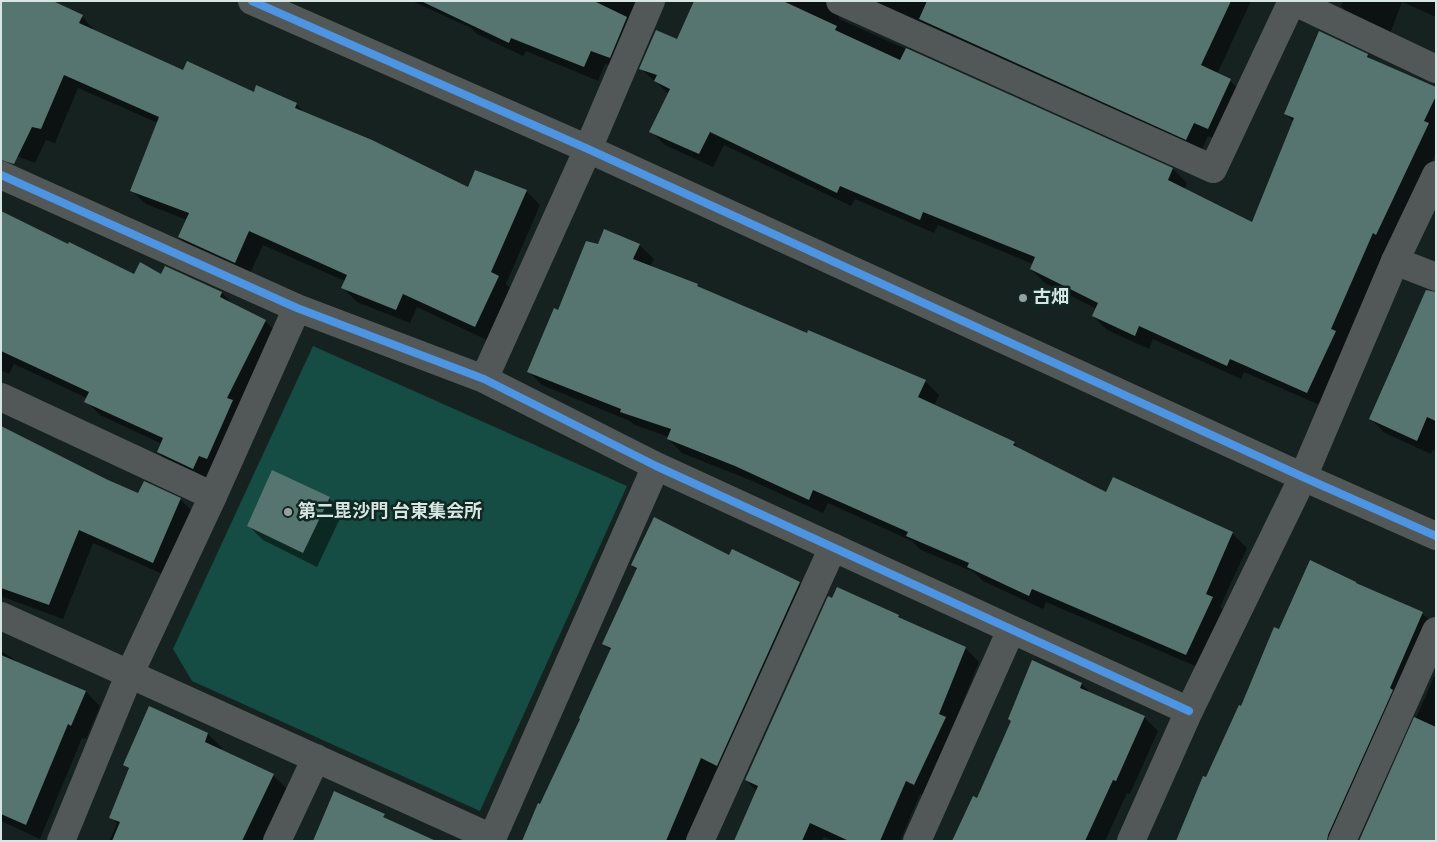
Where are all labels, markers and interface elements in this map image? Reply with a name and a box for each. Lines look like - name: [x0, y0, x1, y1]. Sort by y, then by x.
- place label: 古畑: [1033, 287, 1069, 309]
- marker: 古畑: [1017, 292, 1029, 304]
- place label: 第二毘沙門 台東集会所: [298, 501, 482, 523]
- marker: 第二毘沙門 台東集会所: [282, 506, 294, 518]

